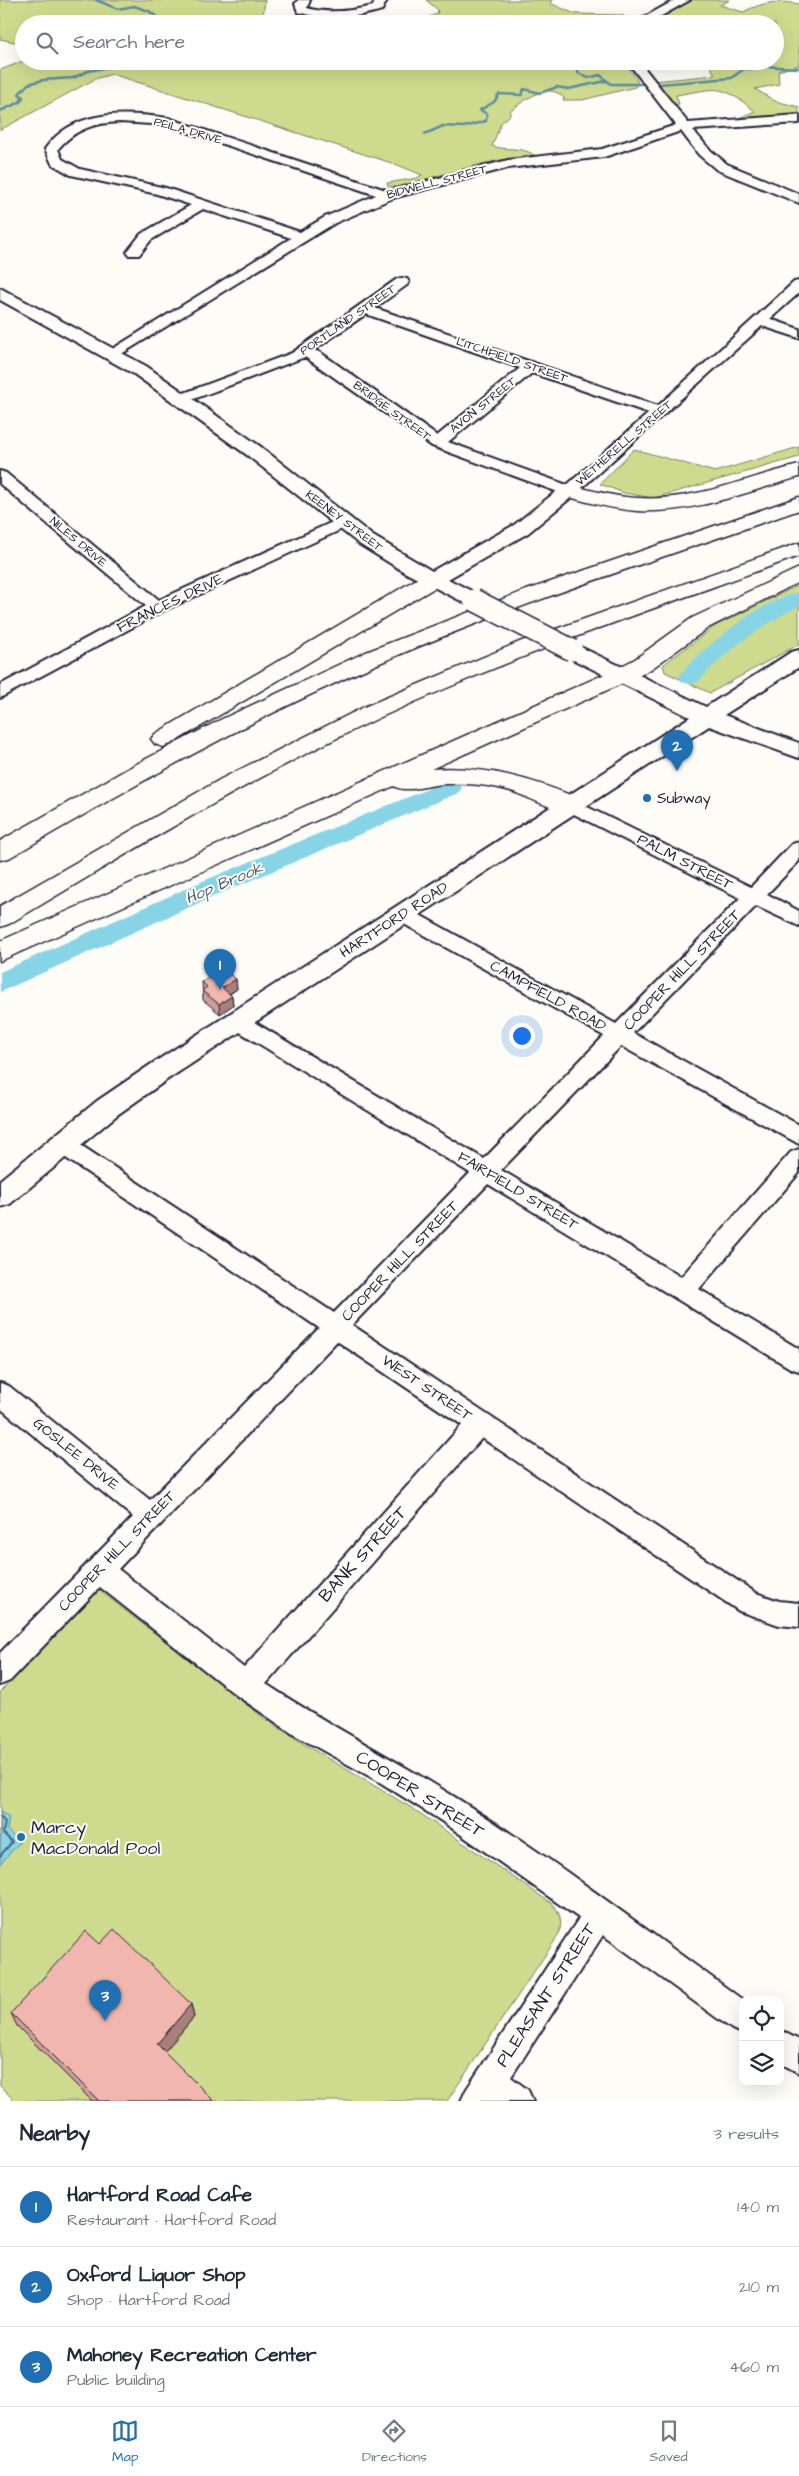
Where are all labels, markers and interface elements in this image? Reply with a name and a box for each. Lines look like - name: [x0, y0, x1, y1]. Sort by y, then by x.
- search box: [15, 15, 784, 70]
- icon: search: [33, 29, 61, 57]
- text: Search here: [73, 29, 185, 56]
- street label: PEILA DRIVE: [152, 113, 224, 149]
- street label: BIDWELL STREET: [385, 160, 490, 204]
- street label: PORTLAND STREET: [297, 280, 400, 359]
- street label: LITCHFIELD STREET: [454, 333, 571, 387]
- street label: AVON STREET: [446, 373, 520, 437]
- street label: BRIDGE STREET: [350, 377, 435, 445]
- street label: WETHERELL STREET: [572, 396, 676, 490]
- street label: KEENEY STREET: [302, 486, 387, 556]
- street label: NILES DRIVE: [46, 513, 110, 571]
- street label: FRANCES DRIVE: [113, 568, 227, 638]
- pin: 2: [661, 730, 693, 771]
- place label: Subway: [657, 788, 711, 810]
- marker: Subway: [641, 792, 653, 804]
- street label: PALM STREET: [634, 829, 737, 895]
- water label: Hop Brook: [182, 856, 267, 909]
- street label: HARTFORD ROAD: [336, 877, 453, 963]
- street label: COOPER HILL STREET: [619, 904, 746, 1035]
- pin: 1: [204, 949, 236, 990]
- street label: CAMPFIELD ROAD: [486, 955, 610, 1037]
- your location: [509, 1023, 535, 1049]
- street label: FAIRFIELD STREET: [454, 1147, 583, 1236]
- street label: COOPER HILL STREET: [337, 1195, 464, 1326]
- street label: WEST STREET: [378, 1350, 477, 1426]
- street label: GOSLEE DRIVE: [29, 1413, 124, 1495]
- street label: COOPER HILL STREET: [54, 1485, 181, 1616]
- street label: BANK STREET: [313, 1500, 414, 1608]
- street label: COOPER STREET: [351, 1744, 490, 1844]
- place label: Marcy MacDonald Pool: [31, 1815, 160, 1861]
- marker: Marcy MacDonald Pool: [15, 1831, 27, 1843]
- street label: PLEASANT STREET: [490, 1917, 602, 2072]
- pin: 3: [89, 1980, 121, 2021]
- map controls: [739, 1996, 784, 2086]
- button: locate: [739, 1996, 784, 2041]
- button: layers: [739, 2041, 784, 2086]
- text: Nearby: [20, 2119, 90, 2148]
- text: 3 results: [714, 2123, 779, 2145]
- text: Hartford Road Cafe: [67, 2182, 252, 2209]
- text: 1: [35, 2196, 37, 2218]
- text: 140 m: [737, 2196, 779, 2218]
- text: Restaurant · Hartford Road: [67, 2209, 276, 2231]
- text: Oxford Liquor Shop: [67, 2262, 246, 2289]
- text: 2: [31, 2276, 41, 2298]
- text: 210 m: [739, 2276, 779, 2298]
- text: Shop · Hartford Road: [67, 2289, 230, 2311]
- text: Mahoney Recreation Center: [67, 2342, 317, 2369]
- text: 3: [32, 2356, 40, 2378]
- text: 460 m: [729, 2356, 779, 2378]
- text: Public building: [67, 2369, 165, 2391]
- tab: Map: [111, 2417, 139, 2467]
- tab: Directions: [362, 2417, 427, 2467]
- tab: Saved: [650, 2417, 688, 2467]

